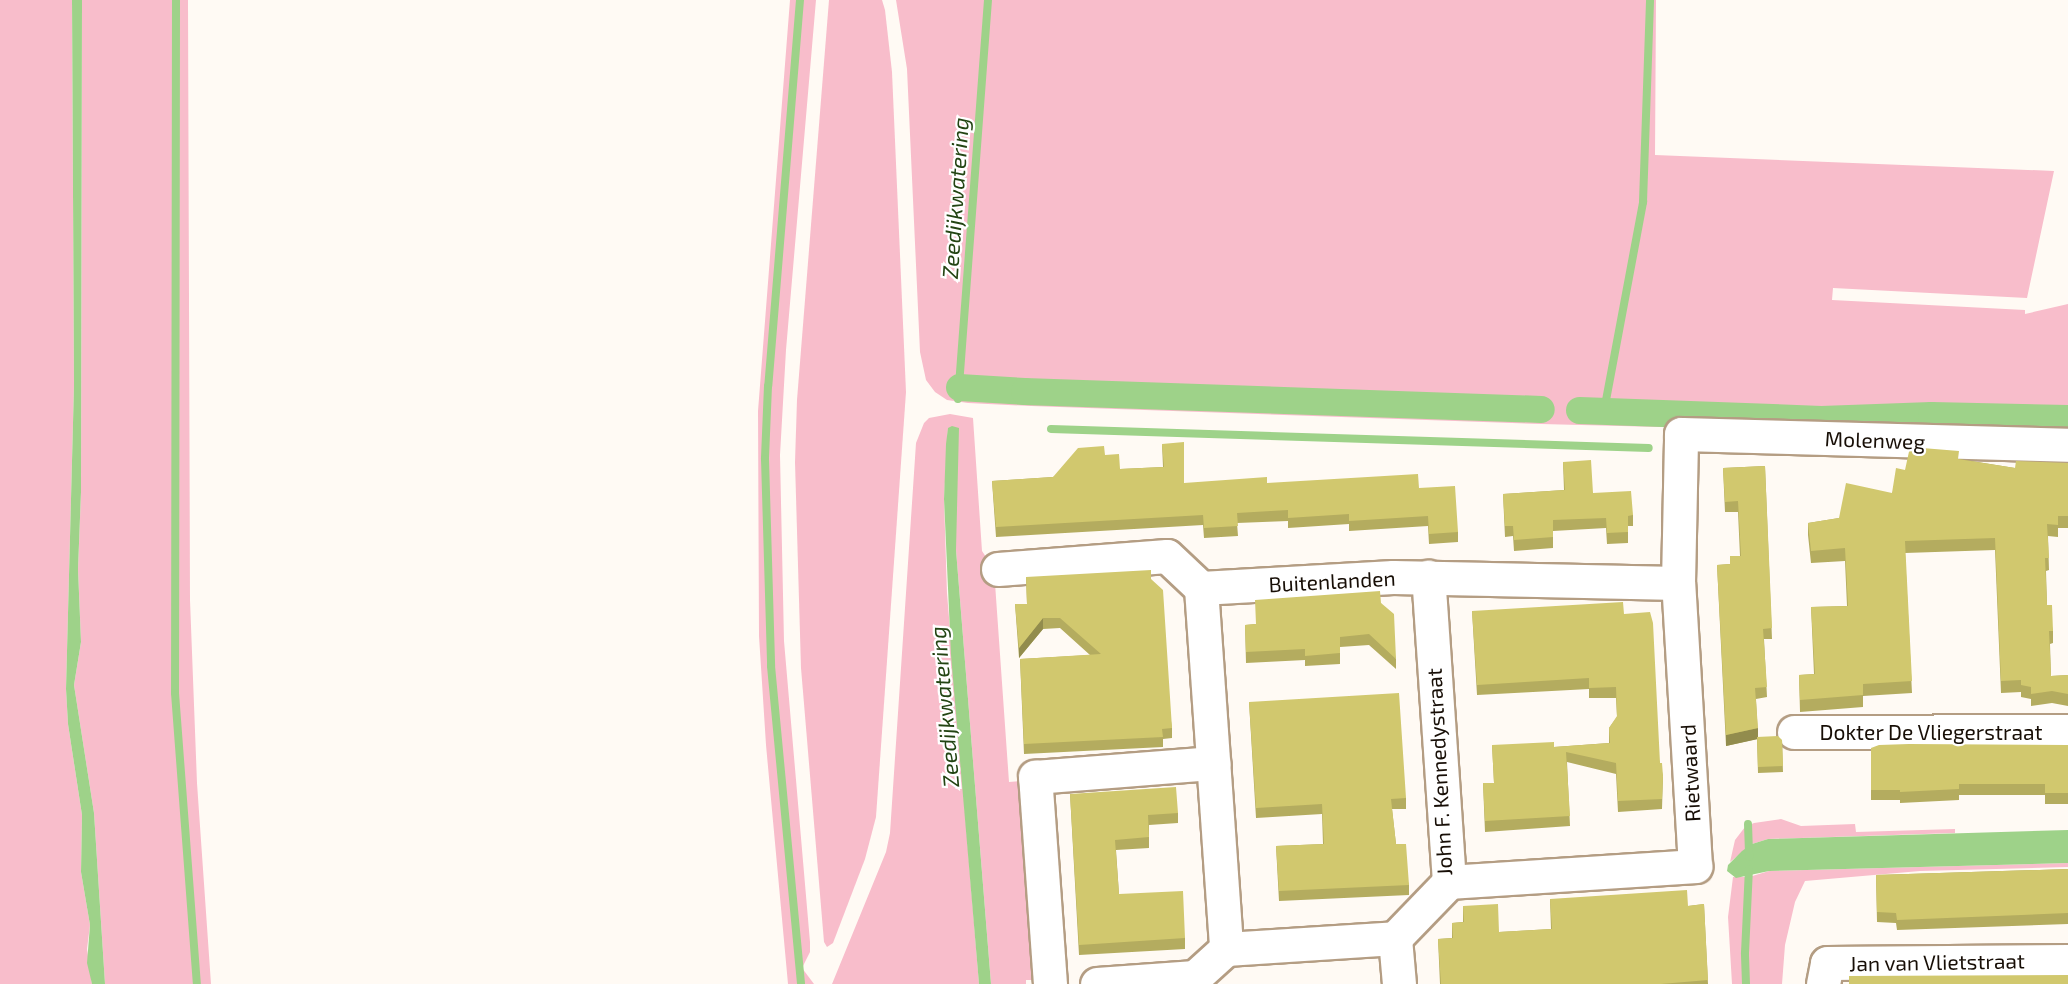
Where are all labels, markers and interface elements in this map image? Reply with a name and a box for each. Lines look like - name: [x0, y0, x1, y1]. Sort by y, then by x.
- water label: Zeedijkwatering: [936, 116, 974, 280]
- street label: Molenweg: [1824, 426, 1926, 454]
- street label: Buitenlanden: [1268, 565, 1396, 597]
- water label: Zeedijkwatering: [924, 625, 964, 789]
- street label: John F. Kennedystraat: [1421, 668, 1457, 876]
- street label: Dokter De Vliegerstraat: [1819, 719, 2043, 745]
- street label: Rietwaard: [1675, 723, 1705, 823]
- street label: Jan van Vlietstraat: [1848, 948, 2026, 976]

